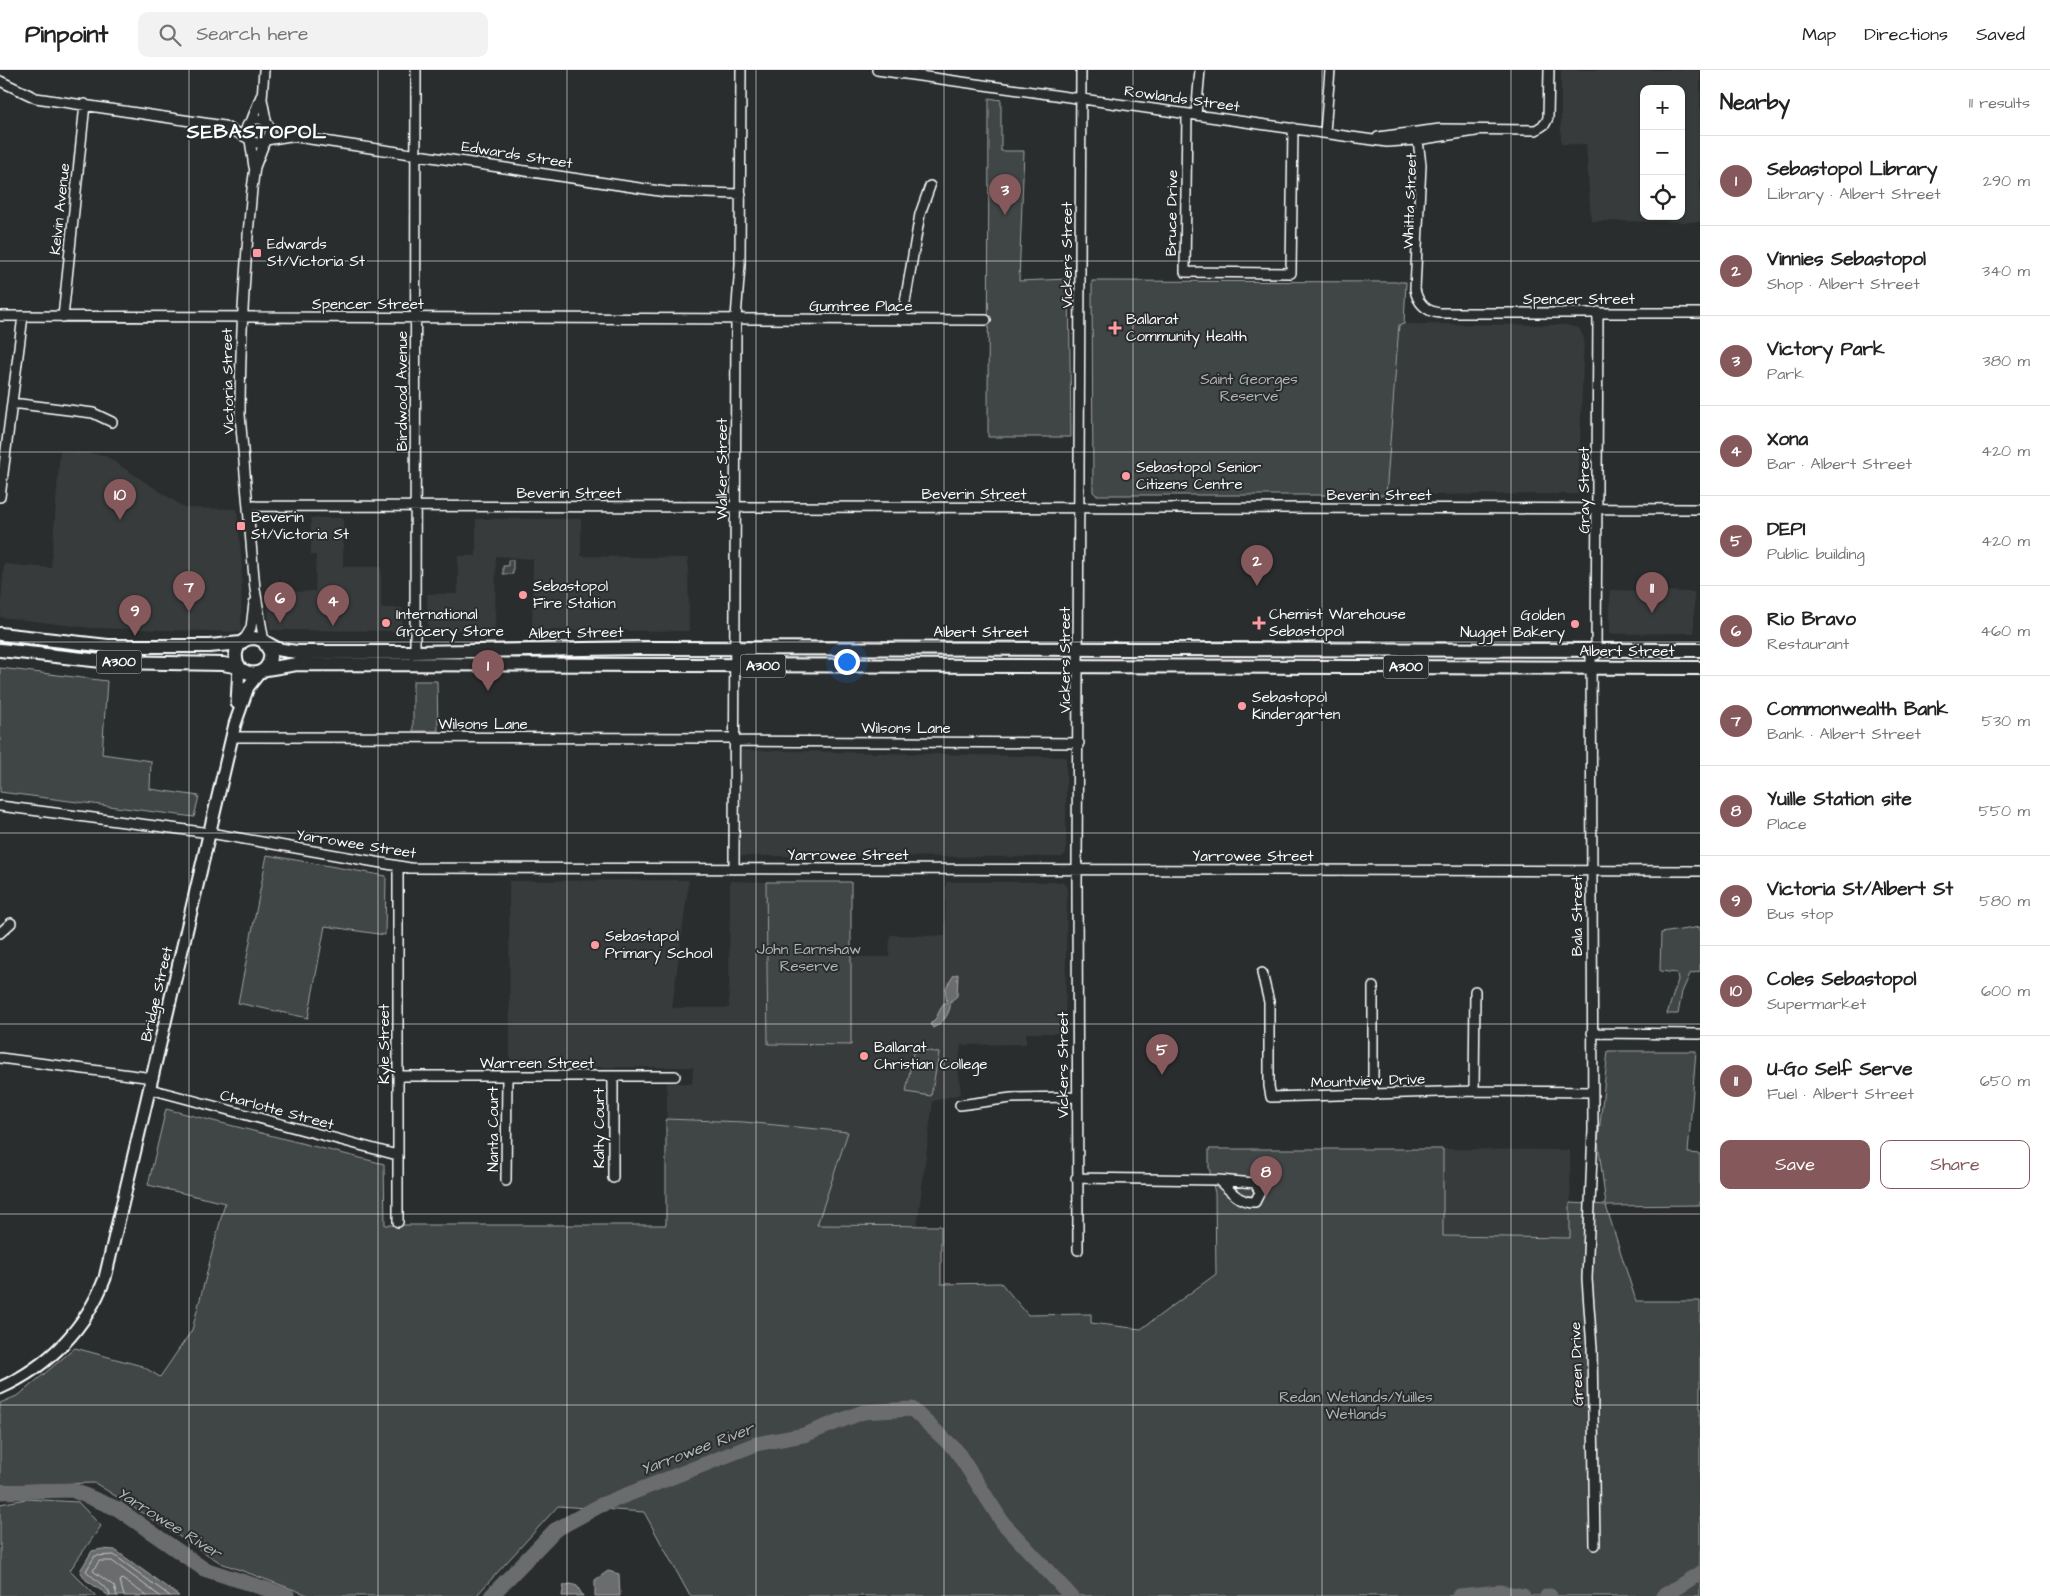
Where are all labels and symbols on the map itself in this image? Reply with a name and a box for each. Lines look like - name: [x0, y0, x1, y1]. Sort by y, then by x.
- street label: Rowlands Street: [1123, 81, 1241, 117]
- district label: SEBASTOPOL: [186, 118, 327, 146]
- street label: Edwards Street: [460, 136, 574, 174]
- street label: Whitta Street: [1398, 153, 1422, 249]
- street label: Kelvin Avenue: [45, 162, 75, 256]
- street label: Bruce Drive: [1161, 170, 1183, 256]
- pin: 3: [989, 174, 1021, 215]
- street label: Vickers Street: [1057, 202, 1078, 308]
- place label: Edwards St/Victoria St: [267, 234, 365, 272]
- marker: Edwards St/Victoria St: [251, 247, 263, 259]
- street label: Spencer Street: [1523, 289, 1635, 310]
- street label: Spencer Street: [312, 294, 424, 315]
- street label: Gumtree Place: [809, 296, 913, 317]
- place label: Ballarat Community Health: [1126, 309, 1247, 348]
- marker: Ballarat Community Health: [1108, 321, 1122, 335]
- street label: Victoria Street: [217, 328, 239, 434]
- street label: Birdwood Avenue: [392, 331, 413, 451]
- park label: Saint Georges Reserve: [1200, 369, 1298, 407]
- street label: Walker Street: [712, 418, 733, 520]
- street label: Gray Street: [1574, 447, 1596, 533]
- place label: Sebastopol Senior Citizens Centre: [1136, 457, 1261, 495]
- marker: Sebastopol Senior Citizens Centre: [1120, 470, 1132, 482]
- pin: 10: [104, 479, 136, 520]
- street label: Beverin Street: [517, 483, 622, 504]
- street label: Beverin Street: [922, 484, 1027, 505]
- street label: Beverin Street: [1327, 485, 1432, 506]
- place label: Beverin St/Victoria St: [251, 507, 349, 545]
- marker: Beverin St/Victoria St: [235, 520, 247, 532]
- pin: 2: [1241, 545, 1273, 586]
- pin: 7: [173, 571, 205, 612]
- pin: 11: [1636, 572, 1668, 613]
- place label: Sebastopol Fire Station: [533, 576, 616, 614]
- pin: 6: [264, 582, 296, 623]
- pin: 4: [317, 585, 349, 626]
- marker: Sebastopol Fire Station: [517, 589, 529, 601]
- pin: 9: [119, 595, 151, 636]
- place label: International Grocery Store: [396, 604, 504, 643]
- place label: Chemist Warehouse Sebastopol: [1269, 604, 1406, 642]
- place label: Golden Nugget Bakery: [1460, 605, 1565, 644]
- street label: Vickers Street: [1055, 607, 1076, 713]
- marker: International Grocery Store: [380, 617, 392, 629]
- marker: Chemist Warehouse Sebastopol: [1253, 617, 1265, 629]
- marker: Golden Nugget Bakery: [1569, 618, 1581, 630]
- street label: Albert Street: [528, 622, 624, 644]
- street label: Albert Street: [933, 622, 1029, 643]
- street label: Albert Street: [1579, 641, 1675, 662]
- your location: [834, 649, 860, 675]
- road number: A300: [96, 650, 142, 674]
- pin: 1: [472, 650, 504, 691]
- road number: A300: [740, 654, 786, 678]
- road number: A300: [1384, 656, 1428, 678]
- place label: Sebastopol Kindergarten: [1252, 687, 1341, 726]
- marker: Sebastopol Kindergarten: [1236, 700, 1248, 712]
- street label: Wilsons Lane: [438, 714, 528, 735]
- street label: Wilsons Lane: [861, 718, 951, 739]
- street label: Yarrowee Street: [294, 824, 418, 864]
- street label: Yarrowee Street: [787, 845, 909, 866]
- street label: Yarrowee Street: [1192, 846, 1314, 867]
- street label: Bala Street: [1567, 876, 1588, 956]
- place label: Sebastapol Primary School: [605, 926, 713, 965]
- marker: Sebastapol Primary School: [589, 939, 601, 951]
- park label: John Earnshaw Reserve: [757, 939, 861, 977]
- street label: Bridge Street: [136, 944, 179, 1044]
- street label: Kyle Street: [374, 1004, 396, 1084]
- street label: Vickers Street: [1053, 1012, 1074, 1118]
- pin: 5: [1146, 1034, 1178, 1075]
- place label: Ballarat Christian College: [874, 1037, 987, 1076]
- marker: Ballarat Christian College: [858, 1050, 870, 1062]
- street label: Warreen Street: [480, 1053, 594, 1074]
- street label: Mountview Drive: [1310, 1069, 1426, 1093]
- street label: Charlotte Street: [218, 1085, 336, 1135]
- street label: Nanta Court: [483, 1086, 504, 1172]
- street label: Kalty Court: [589, 1088, 611, 1168]
- pin: 8: [1250, 1156, 1282, 1197]
- street label: Green Drive: [1565, 1321, 1589, 1407]
- park label: Redan Wetlands/Yuilles Wetlands: [1279, 1387, 1433, 1425]
- water label: Yarrowee River: [637, 1417, 759, 1481]
- water label: Yarrowee River: [112, 1482, 227, 1565]

